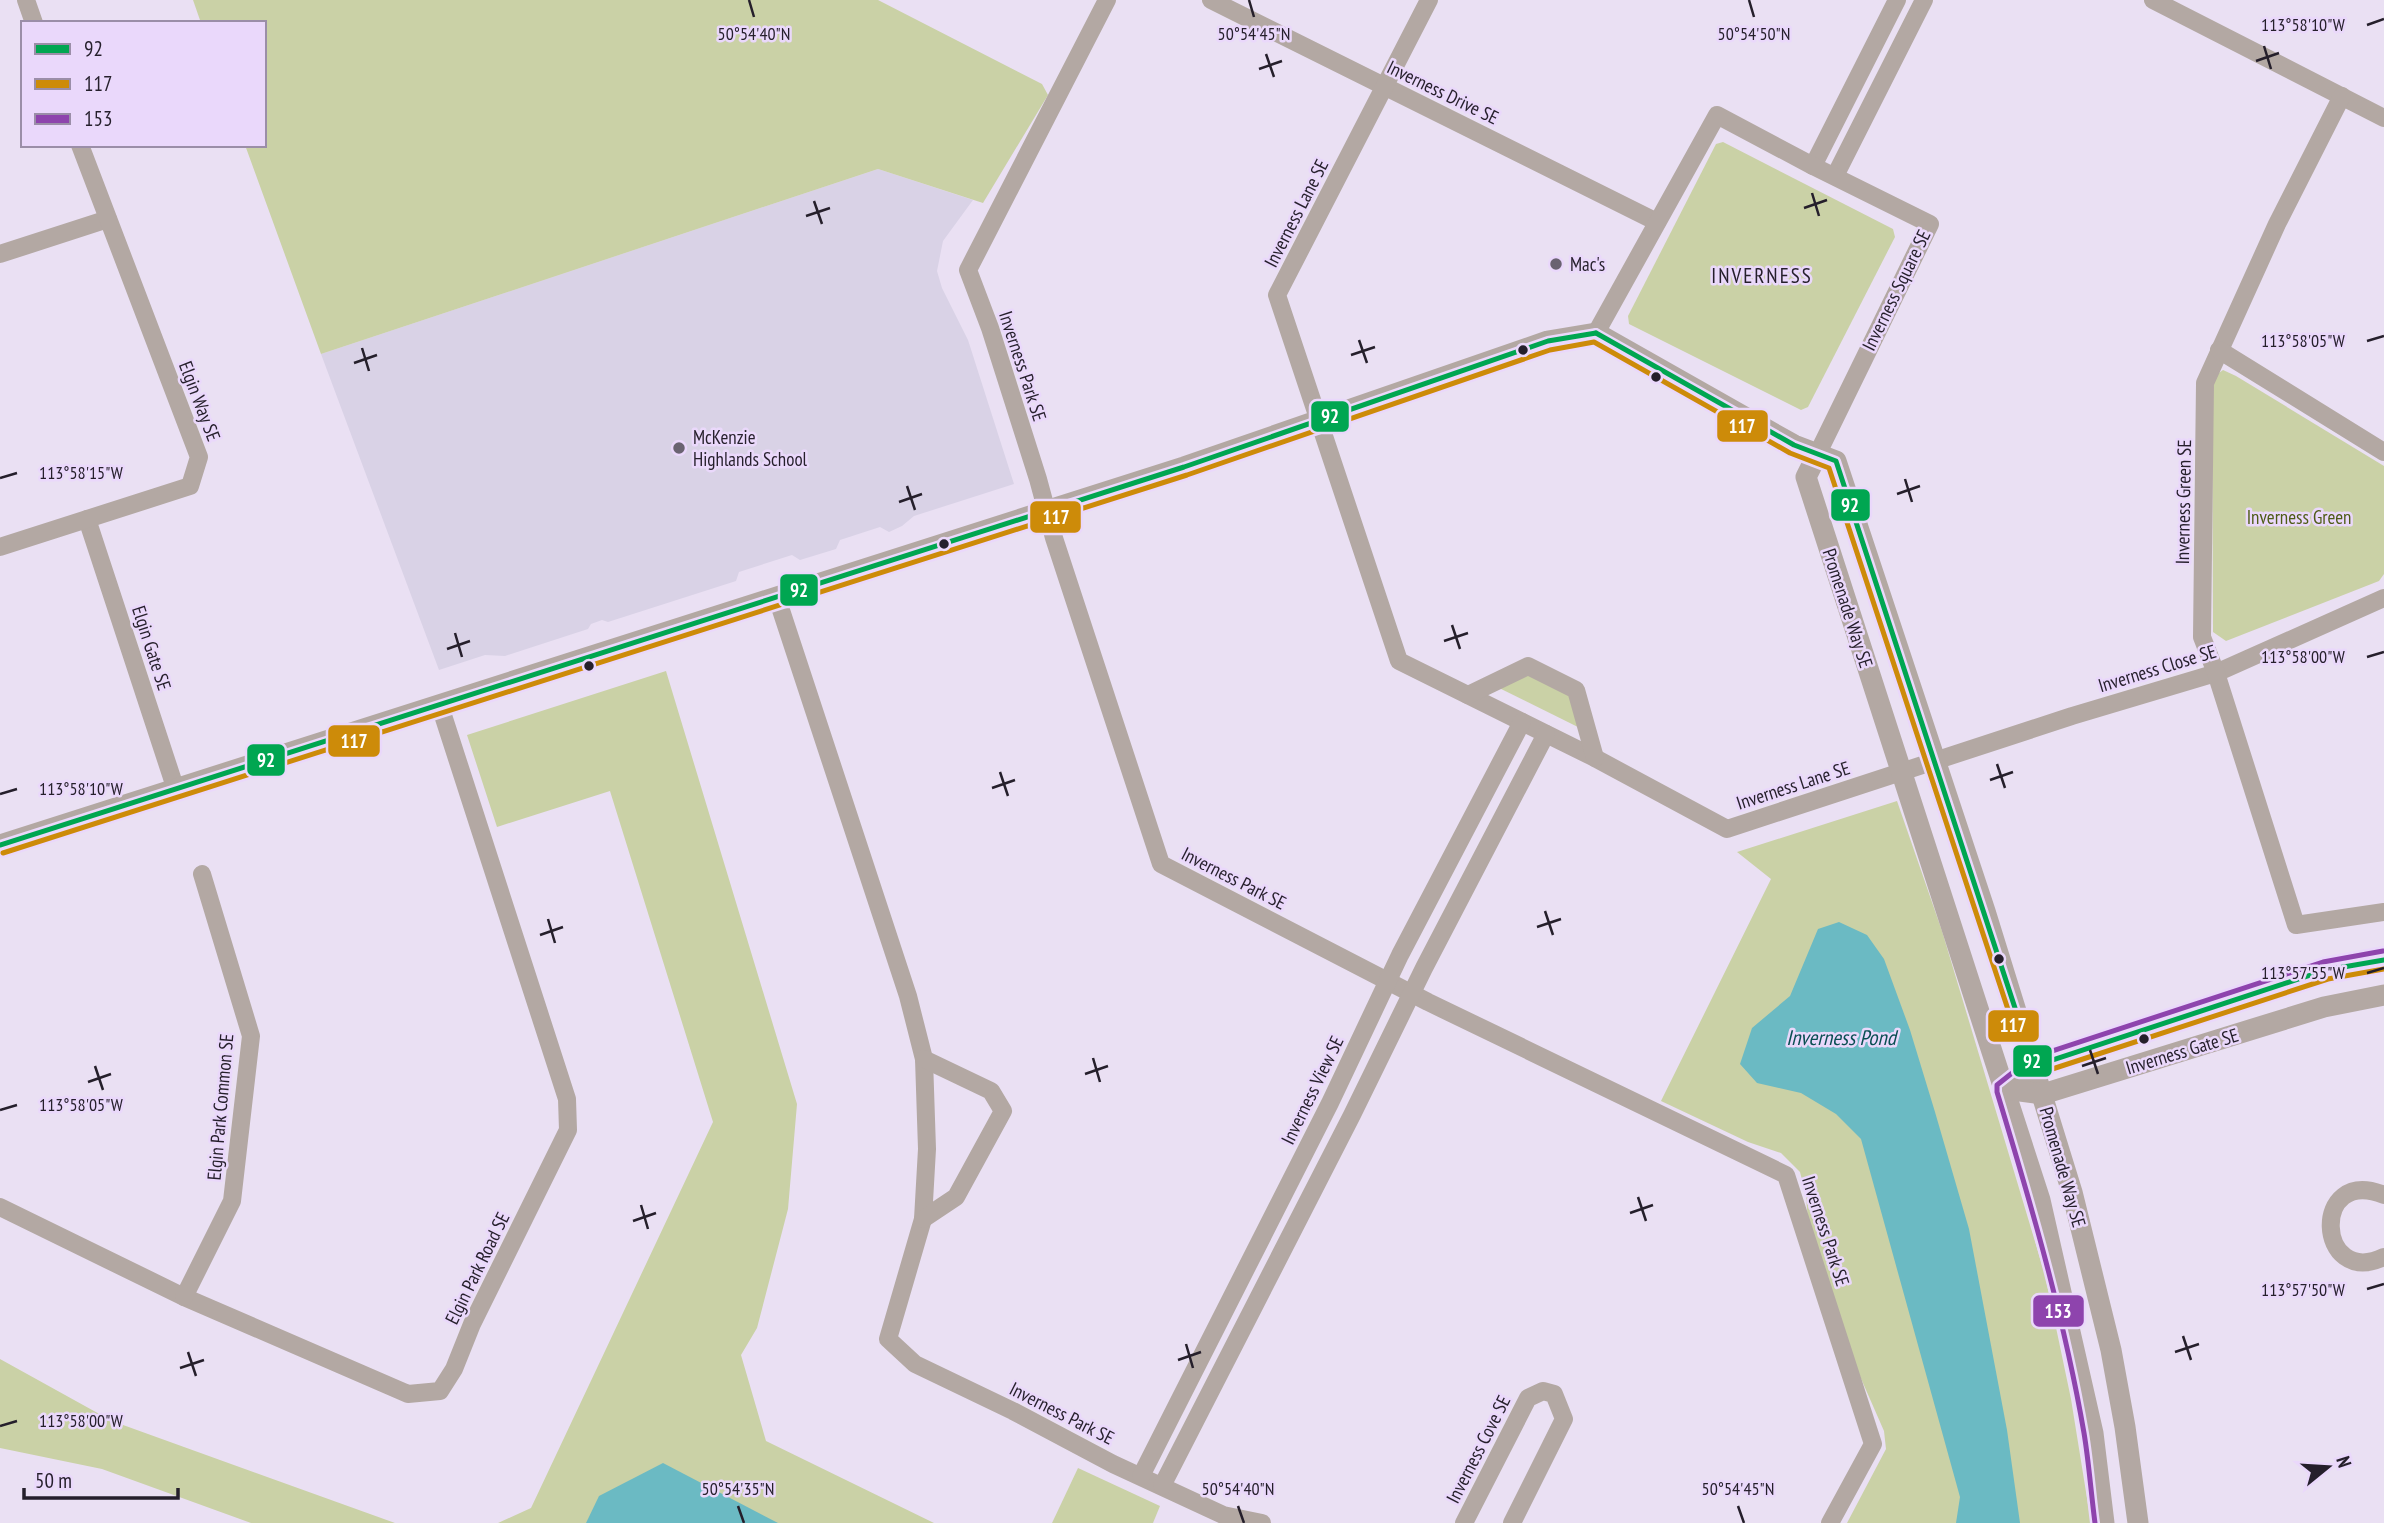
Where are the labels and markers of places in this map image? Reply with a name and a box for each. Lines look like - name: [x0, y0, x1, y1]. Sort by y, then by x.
- place label: Mac's: [1570, 252, 1605, 276]
- marker: Mac's: [1548, 256, 1564, 272]
- unlabelled marker: [1516, 343, 1530, 357]
- unlabelled marker: [1649, 370, 1663, 384]
- place label: McKenzie Highlands School: [693, 425, 808, 471]
- marker: McKenzie Highlands School: [671, 440, 687, 456]
- unlabelled marker: [937, 537, 951, 551]
- unlabelled marker: [582, 659, 596, 673]
- unlabelled marker: [1992, 952, 2006, 966]
- unlabelled marker: [2137, 1032, 2151, 1046]

